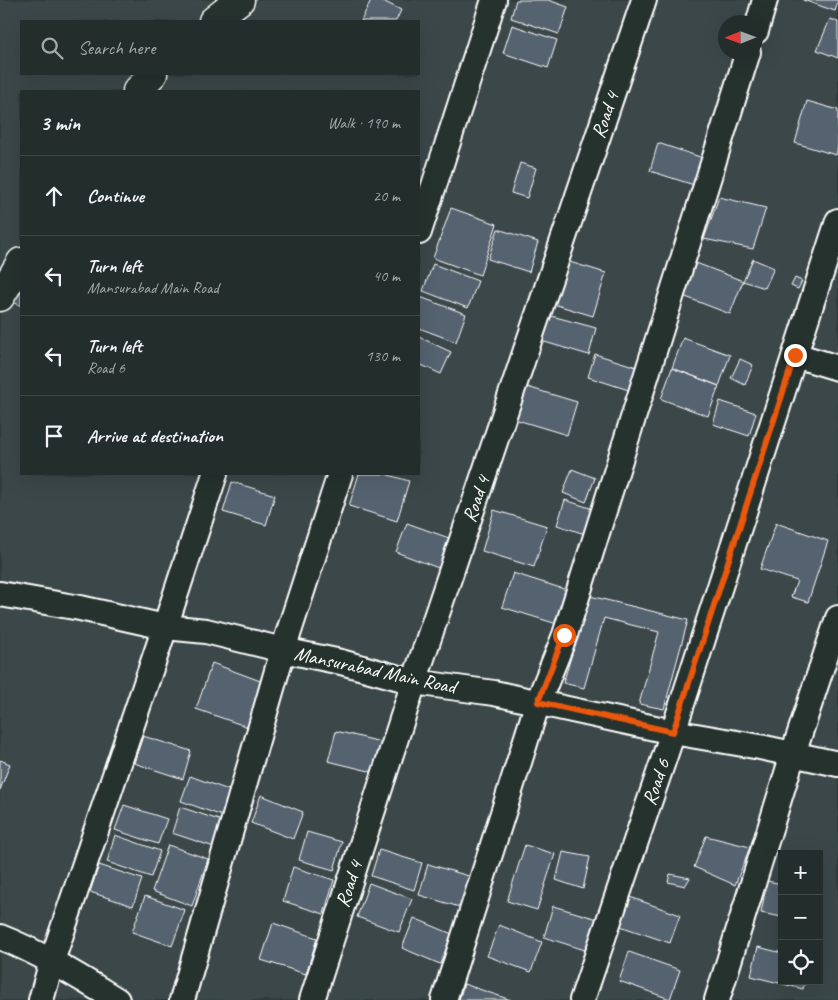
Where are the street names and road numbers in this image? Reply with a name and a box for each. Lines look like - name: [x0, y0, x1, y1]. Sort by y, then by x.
- street label: Road 4: [585, 87, 625, 141]
- street label: Road 4: [456, 471, 496, 525]
- street label: Mansurabad Main Road: [292, 641, 461, 700]
- street label: Road 6: [636, 755, 676, 808]
- street label: Road 4: [330, 856, 369, 910]

